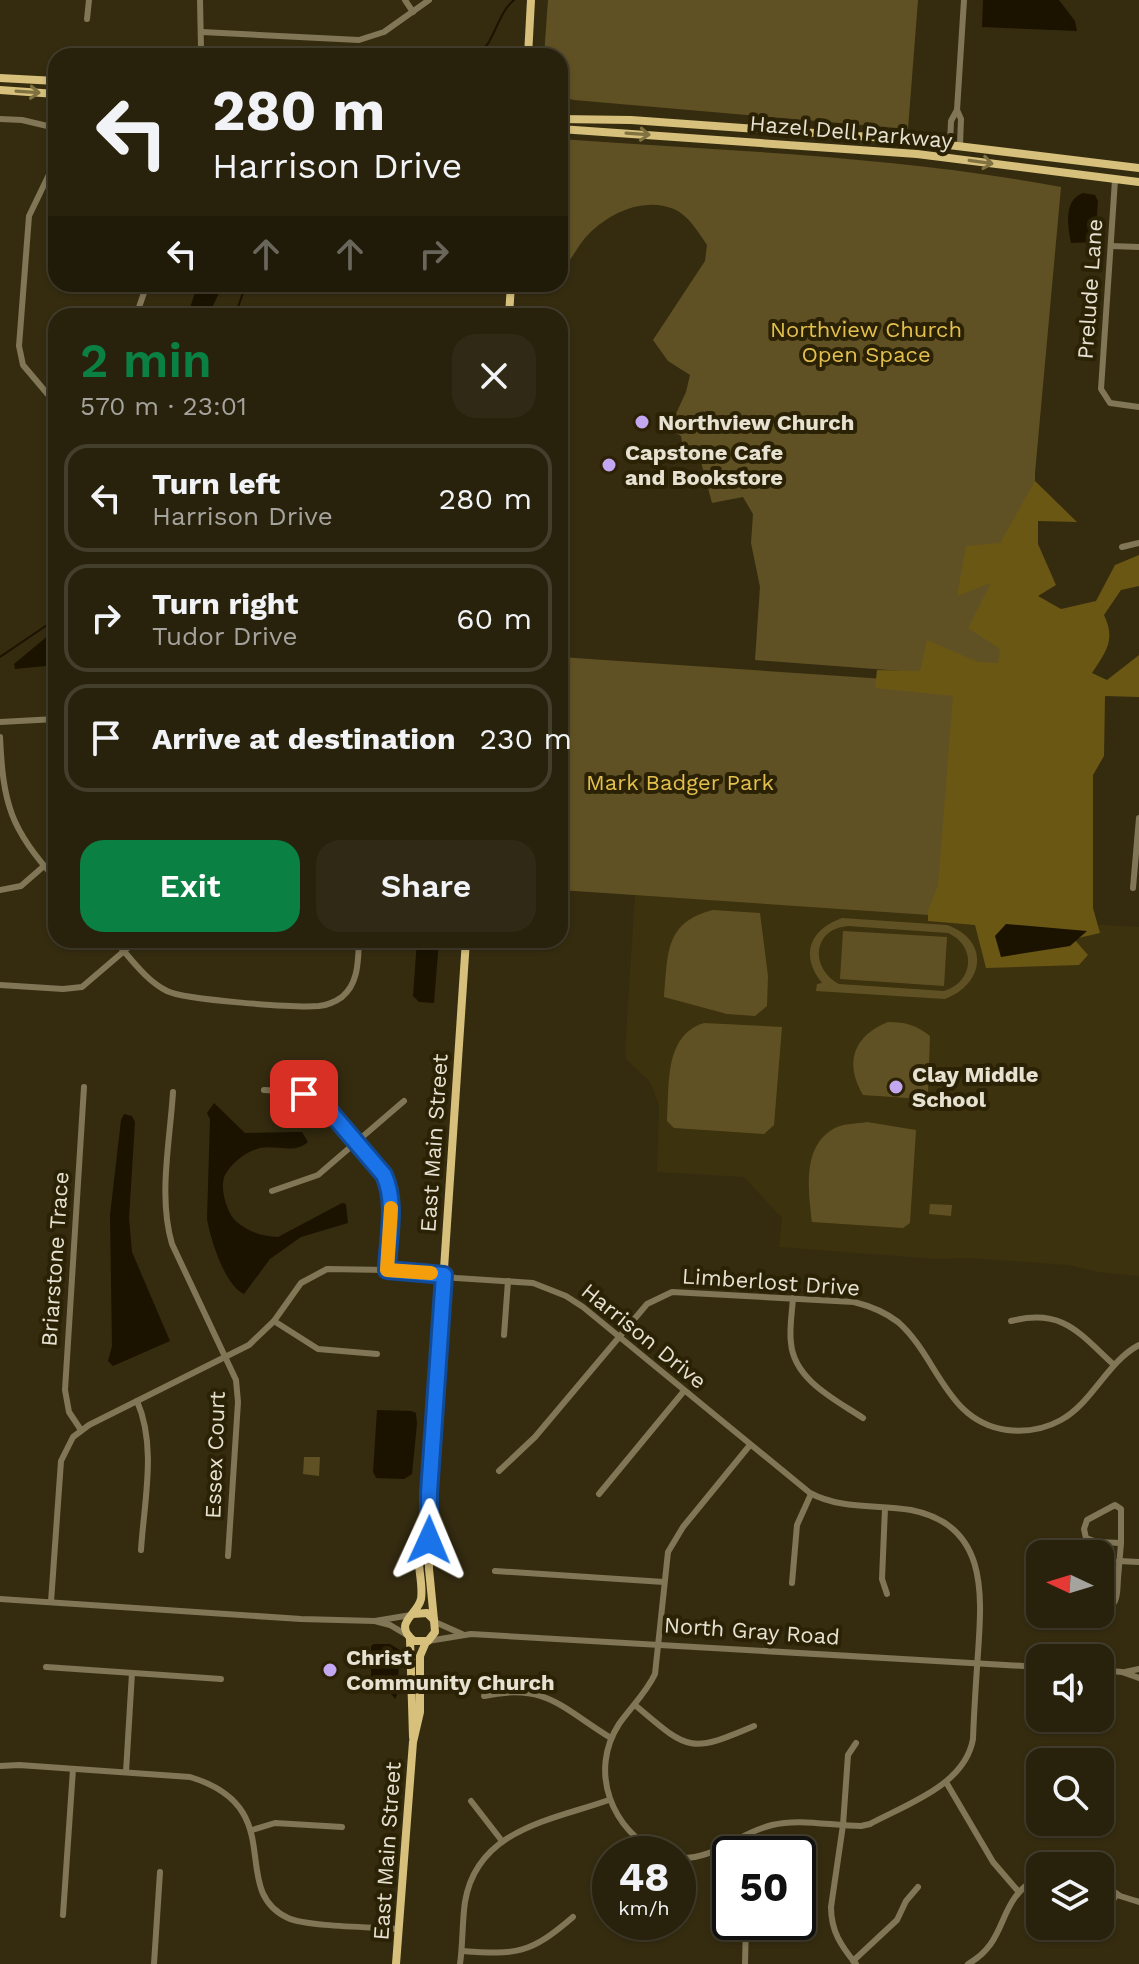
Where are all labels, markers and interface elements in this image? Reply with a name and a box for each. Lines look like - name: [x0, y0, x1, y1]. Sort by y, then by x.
- text: 280 m: [212, 78, 385, 144]
- icon: left: [80, 80, 184, 184]
- one-way arrow: [14, 85, 41, 100]
- street label: Hazel Dell Parkway: [749, 111, 954, 153]
- one-way arrow: [624, 127, 651, 142]
- text: Harrison Drive: [212, 145, 462, 187]
- one-way arrow: [968, 155, 993, 170]
- street label: Prelude Lane: [1073, 218, 1107, 360]
- icon: left: [160, 232, 204, 276]
- icon: ahead: [244, 232, 288, 276]
- icon: ahead: [328, 232, 372, 276]
- icon: right: [412, 232, 456, 276]
- park label: Northview Church Open Space: [770, 317, 962, 367]
- text: 2 min: [80, 332, 212, 389]
- button: close: [452, 334, 536, 418]
- text: 570 m · 23:01: [80, 391, 247, 421]
- place label: Northview Church: [658, 410, 854, 435]
- marker: Northview Church: [633, 413, 651, 431]
- place label: Capstone Cafe and Bookstore: [625, 440, 783, 490]
- marker: Capstone Cafe and Bookstore: [600, 456, 618, 474]
- text: Turn left: [152, 466, 280, 501]
- icon: left: [84, 476, 128, 520]
- text: 280 m: [439, 481, 532, 516]
- text: Harrison Drive: [152, 501, 333, 531]
- text: Turn right: [152, 586, 298, 621]
- icon: right: [84, 596, 128, 640]
- text: 60 m: [456, 601, 532, 636]
- text: Tudor Drive: [152, 621, 298, 651]
- icon: arrive: [84, 716, 128, 760]
- text: Arrive at destination: [152, 721, 456, 756]
- text: 230 m: [480, 721, 572, 756]
- park label: Mark Badger Park: [586, 770, 774, 795]
- button: Exit: [80, 840, 300, 932]
- button: Share: [316, 840, 536, 932]
- street label: East Main Street: [415, 1053, 453, 1233]
- pin: [270, 1060, 338, 1128]
- place label: Clay Middle School: [912, 1062, 1039, 1112]
- icon: arrive: [282, 1072, 326, 1116]
- marker: Clay Middle School: [887, 1078, 905, 1096]
- street label: Briarstone Trace: [36, 1171, 74, 1347]
- street label: Limberlost Drive: [681, 1263, 861, 1301]
- street label: Harrison Drive: [577, 1278, 711, 1394]
- street label: Essex Court: [200, 1391, 230, 1519]
- position arrow: [387, 1498, 471, 1582]
- north arrow: [1026, 1540, 1114, 1628]
- map controls: [1026, 1540, 1114, 1940]
- street label: North Gray Road: [663, 1612, 841, 1650]
- button: sound: [1026, 1644, 1114, 1732]
- place label: Christ Community Church: [346, 1645, 555, 1695]
- marker: Christ Community Church: [321, 1661, 339, 1679]
- button: search: [1026, 1748, 1114, 1836]
- street label: East Main Street: [368, 1761, 406, 1941]
- speed limit sign: 50: [712, 1836, 816, 1940]
- button: layers: [1026, 1852, 1114, 1940]
- text: 48: [619, 1854, 669, 1901]
- text: km/h: [618, 1896, 670, 1920]

